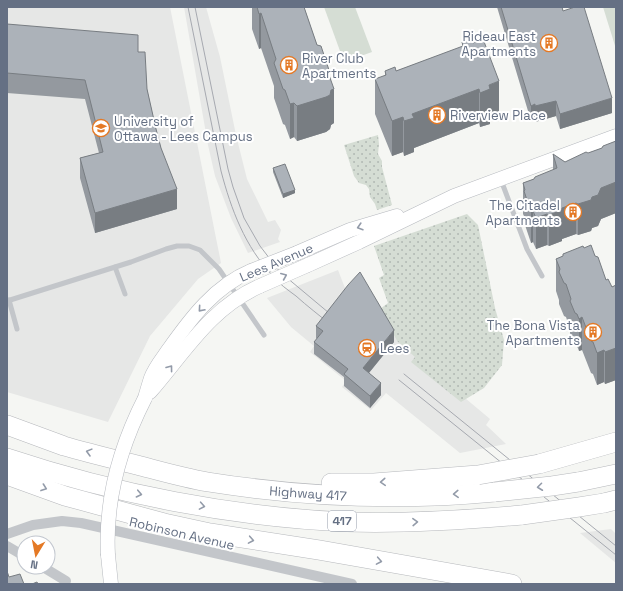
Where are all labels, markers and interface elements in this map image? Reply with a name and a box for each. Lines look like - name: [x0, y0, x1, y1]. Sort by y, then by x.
- place label: Rideau East Apartments: [462, 28, 536, 60]
- building icon: Rideau East Apartments: [539, 33, 559, 53]
- place label: River Club Apartments: [302, 50, 377, 82]
- building icon: River Club Apartments: [279, 55, 299, 75]
- building icon: Riverview Place: [427, 105, 447, 125]
- place label: Riverview Place: [450, 107, 546, 124]
- place label: University of Ottawa - Lees Campus: [114, 113, 253, 145]
- school or university icon: University of Ottawa - Lees Campus: [91, 118, 111, 138]
- place label: The Citadel Apartments: [486, 197, 560, 229]
- building icon: The Citadel Apartments: [563, 202, 583, 222]
- one-way arrow: [357, 223, 364, 231]
- street label: Lees Avenue: [237, 239, 316, 286]
- one-way arrow: [281, 272, 288, 280]
- one-way arrow: [198, 304, 205, 312]
- place label: The Bona Vista Apartments: [487, 317, 581, 349]
- building icon: The Bona Vista Apartments: [583, 322, 603, 342]
- station icon: Lees: [357, 338, 377, 358]
- place label: Lees: [380, 340, 409, 357]
- one-way arrow: [165, 366, 172, 373]
- one-way arrow: [86, 448, 93, 457]
- one-way arrow: [380, 478, 386, 487]
- street label: Highway 417: [269, 482, 347, 505]
- one-way arrow: [537, 483, 543, 492]
- one-way arrow: [40, 484, 47, 492]
- one-way arrow: [136, 489, 142, 497]
- one-way arrow: [453, 490, 459, 499]
- one-way arrow: [199, 501, 205, 510]
- road number: 417: [328, 511, 356, 531]
- street label: Robinson Avenue: [128, 513, 236, 554]
- one-way arrow: [412, 517, 418, 526]
- north arrow: [16, 535, 56, 575]
- one-way arrow: [248, 535, 254, 544]
- one-way arrow: [376, 556, 382, 565]
- text: N: [29, 557, 39, 572]

